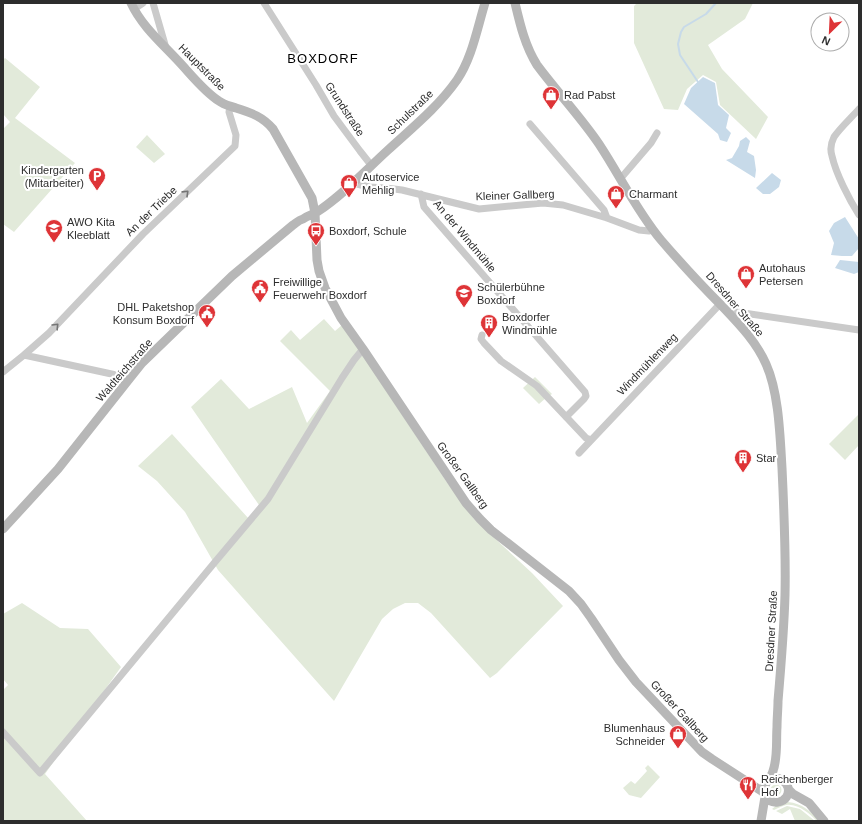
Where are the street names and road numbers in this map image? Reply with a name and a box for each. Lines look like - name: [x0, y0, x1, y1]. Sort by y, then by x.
- street label: Hauptstraße: [176, 41, 228, 93]
- street label: Grundstraße: [323, 80, 367, 138]
- street label: Schulstraße: [385, 87, 435, 137]
- street label: An der Triebe: [123, 184, 179, 238]
- street label: Kleiner Gallberg: [475, 188, 555, 202]
- street label: An der Windmühle: [431, 197, 499, 275]
- street label: Dresdner Straße: [704, 269, 766, 339]
- street label: Windmühlenweg: [614, 331, 680, 397]
- street label: Waldteichstraße: [94, 336, 154, 404]
- street label: Großer Gallberg: [435, 439, 491, 511]
- street label: Dresdner Straße: [763, 590, 779, 672]
- street label: Großer Gallberg: [649, 678, 711, 744]

